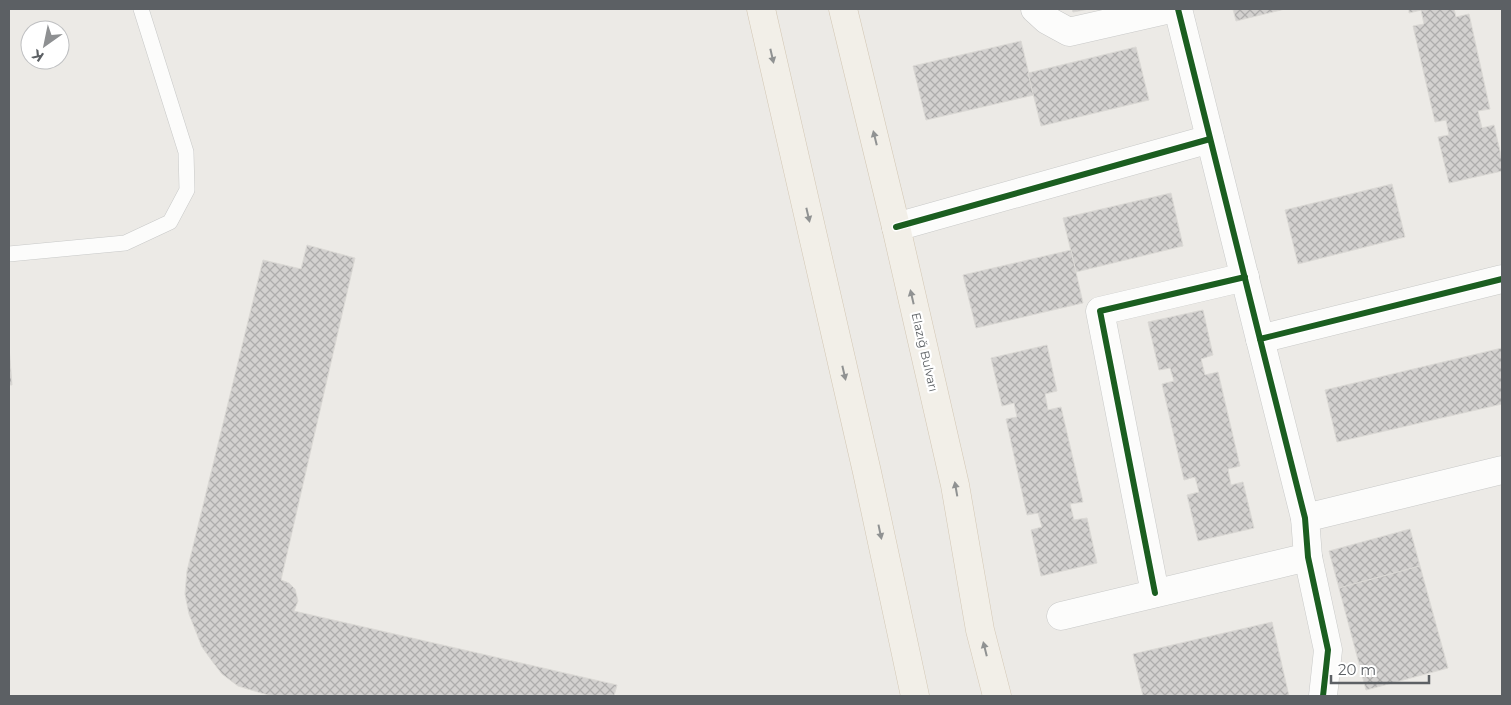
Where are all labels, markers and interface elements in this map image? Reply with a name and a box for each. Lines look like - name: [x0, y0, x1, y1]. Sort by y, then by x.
- north arrow: [20, 20, 70, 70]
- text: K: [28, 45, 47, 66]
- one-way arrow: [768, 49, 776, 64]
- one-way arrow: [871, 131, 879, 146]
- one-way arrow: [804, 207, 812, 222]
- one-way arrow: [908, 289, 916, 304]
- street label: Elazığ Bulvarı: [909, 311, 941, 393]
- one-way arrow: [840, 365, 848, 381]
- one-way arrow: [951, 481, 959, 497]
- one-way arrow: [876, 524, 884, 539]
- one-way arrow: [981, 642, 989, 657]
- scale bar: [1331, 652, 1428, 684]
- text: 20 m: [1338, 660, 1376, 679]

